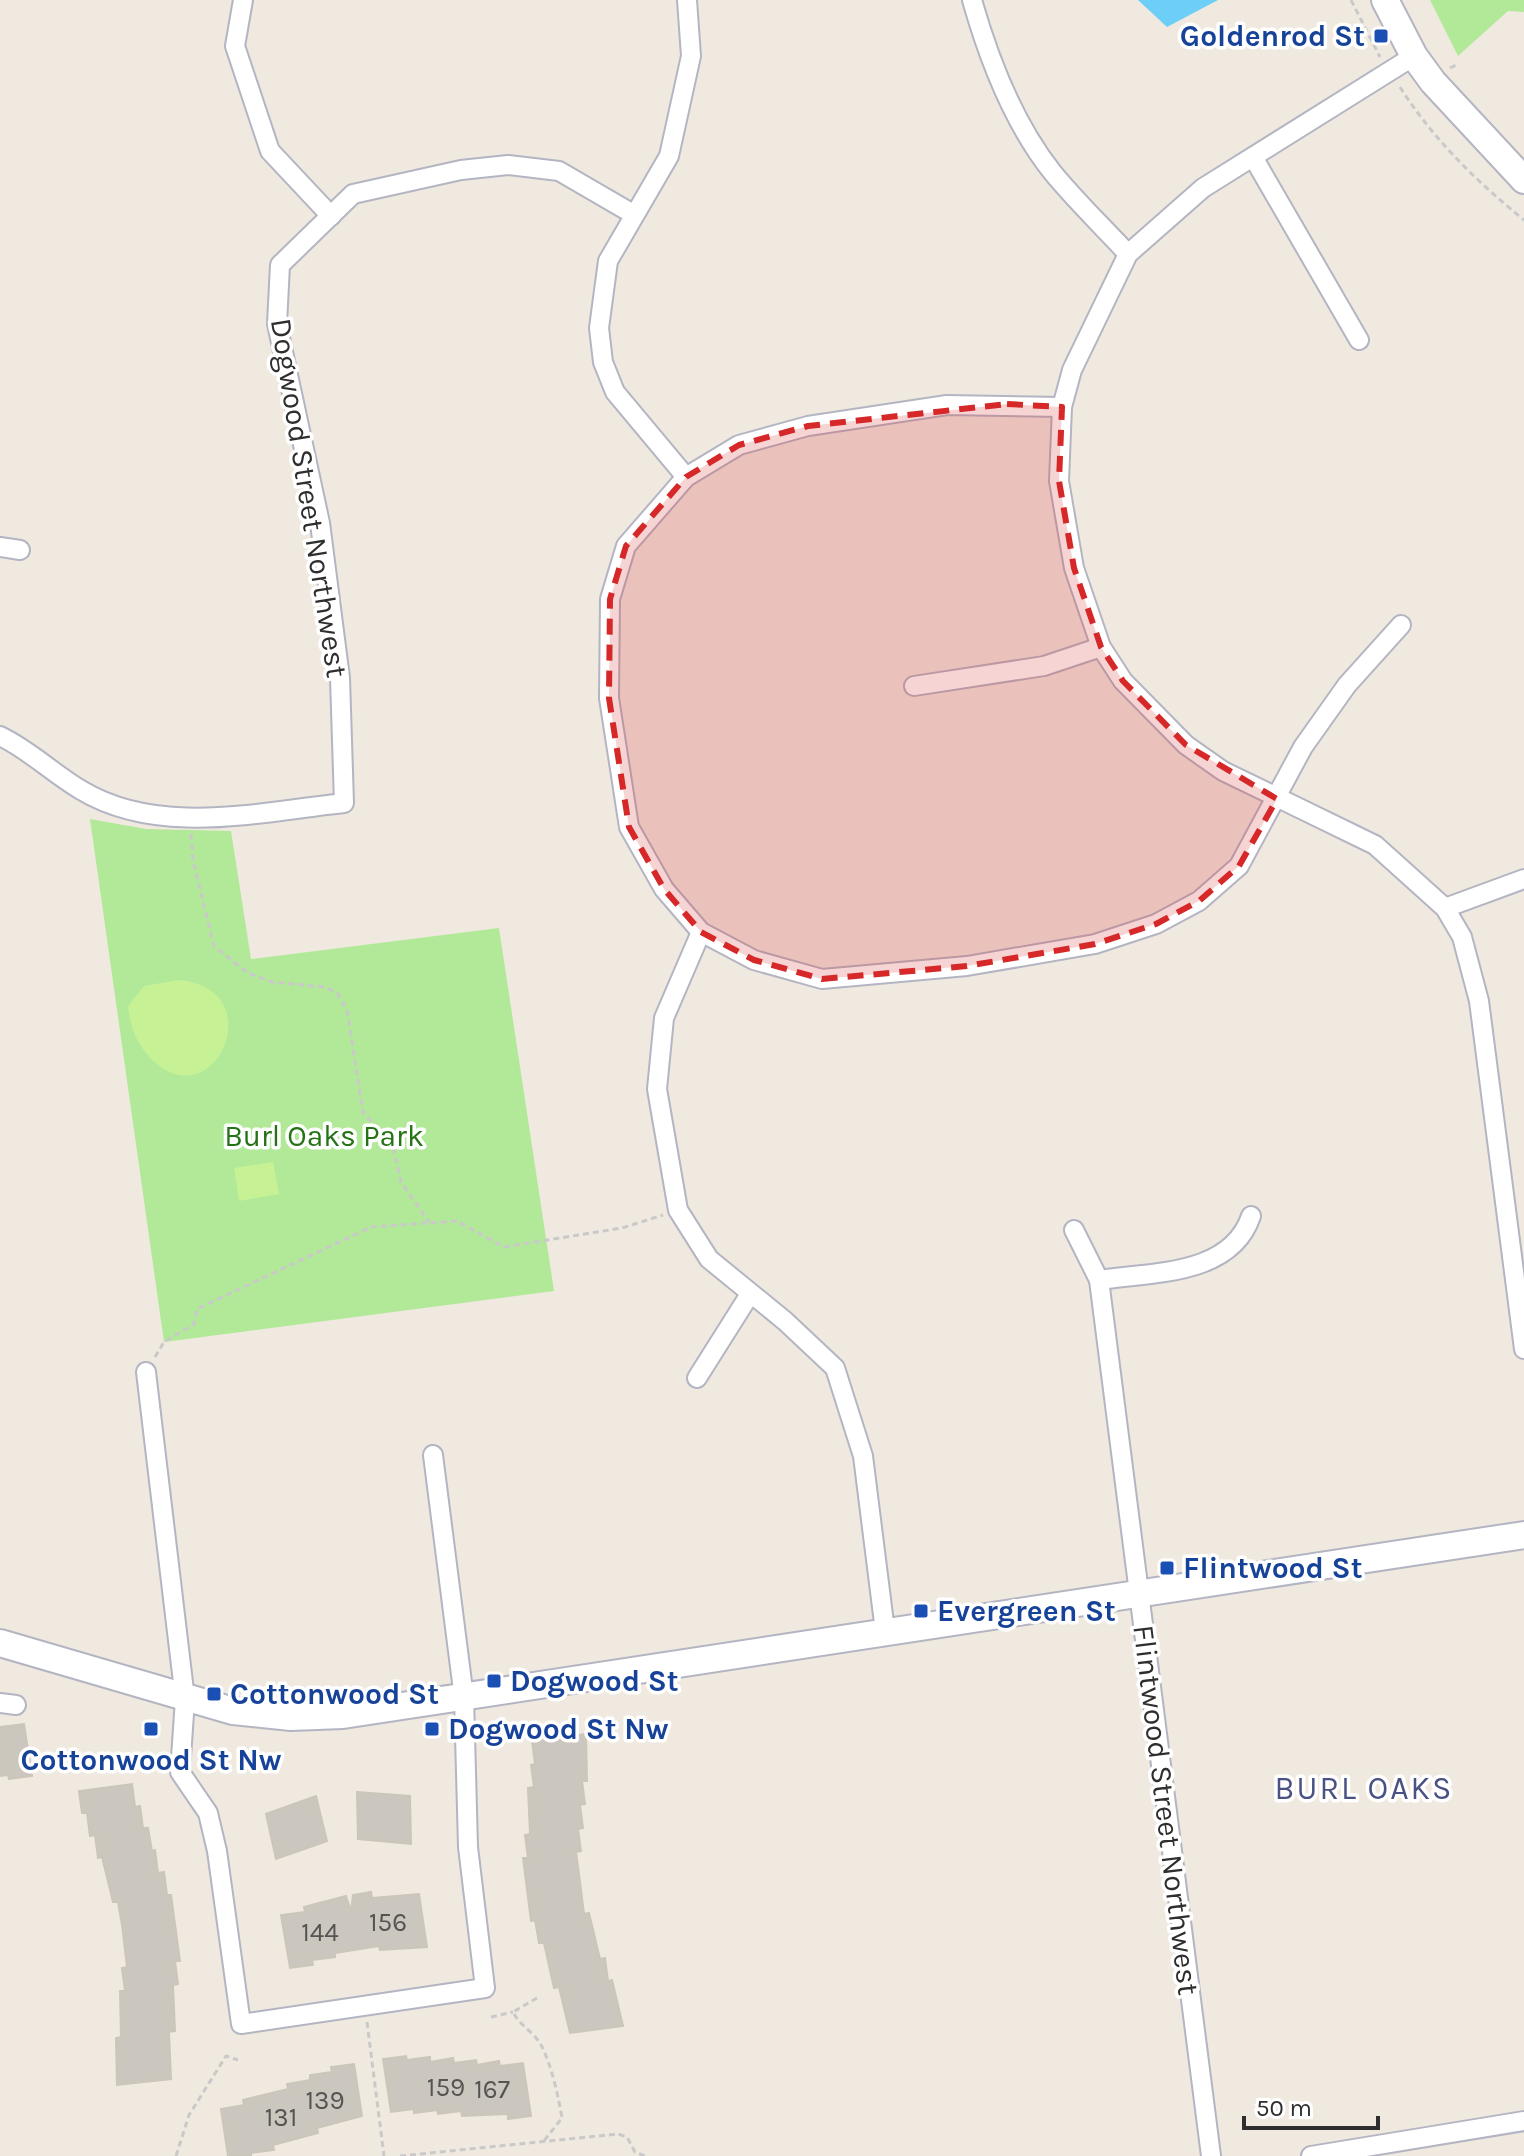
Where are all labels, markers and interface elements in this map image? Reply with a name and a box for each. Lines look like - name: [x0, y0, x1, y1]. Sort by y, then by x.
- place label: Goldenrod St: [1180, 18, 1365, 54]
- marker: Goldenrod St: [1372, 27, 1390, 45]
- street label: Dogwood Street Northwest: [263, 316, 355, 680]
- park label: Burl Oaks Park: [224, 1118, 424, 1154]
- place label: Flintwood St: [1183, 1550, 1363, 1586]
- marker: Flintwood St: [1158, 1559, 1176, 1577]
- place label: Evergreen St: [937, 1593, 1116, 1629]
- marker: Evergreen St: [912, 1602, 930, 1620]
- street label: Flintwood Street Northwest: [1125, 1623, 1207, 1997]
- place label: Dogwood St: [510, 1663, 679, 1699]
- marker: Dogwood St: [485, 1672, 503, 1690]
- place label: Cottonwood St: [230, 1676, 439, 1712]
- marker: Cottonwood St: [205, 1685, 223, 1703]
- place label: Dogwood St Nw: [448, 1711, 669, 1747]
- marker: Cottonwood St Nw: [142, 1720, 160, 1738]
- marker: Dogwood St Nw: [423, 1720, 441, 1738]
- place label: Cottonwood St Nw: [21, 1742, 282, 1778]
- district label: BURL OAKS: [1275, 1770, 1453, 1807]
- house number: 156: [369, 1907, 407, 1938]
- house number: 144: [301, 1917, 339, 1948]
- house number: 159: [427, 2072, 465, 2103]
- house number: 167: [474, 2074, 510, 2105]
- scale bar: [1244, 2080, 1378, 2130]
- house number: 139: [305, 2085, 345, 2116]
- text: 50 m: [1256, 2094, 1312, 2122]
- house number: 131: [265, 2102, 297, 2133]

